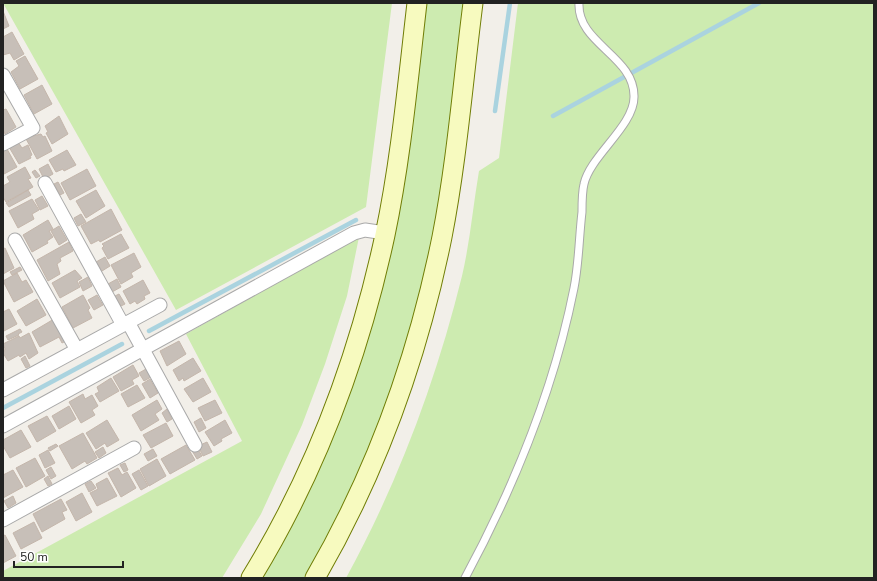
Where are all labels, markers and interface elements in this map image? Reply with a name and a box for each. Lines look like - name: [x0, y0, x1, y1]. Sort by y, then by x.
- scale bar: [14, 543, 123, 569]
- text: 50 m: [20, 549, 48, 565]

